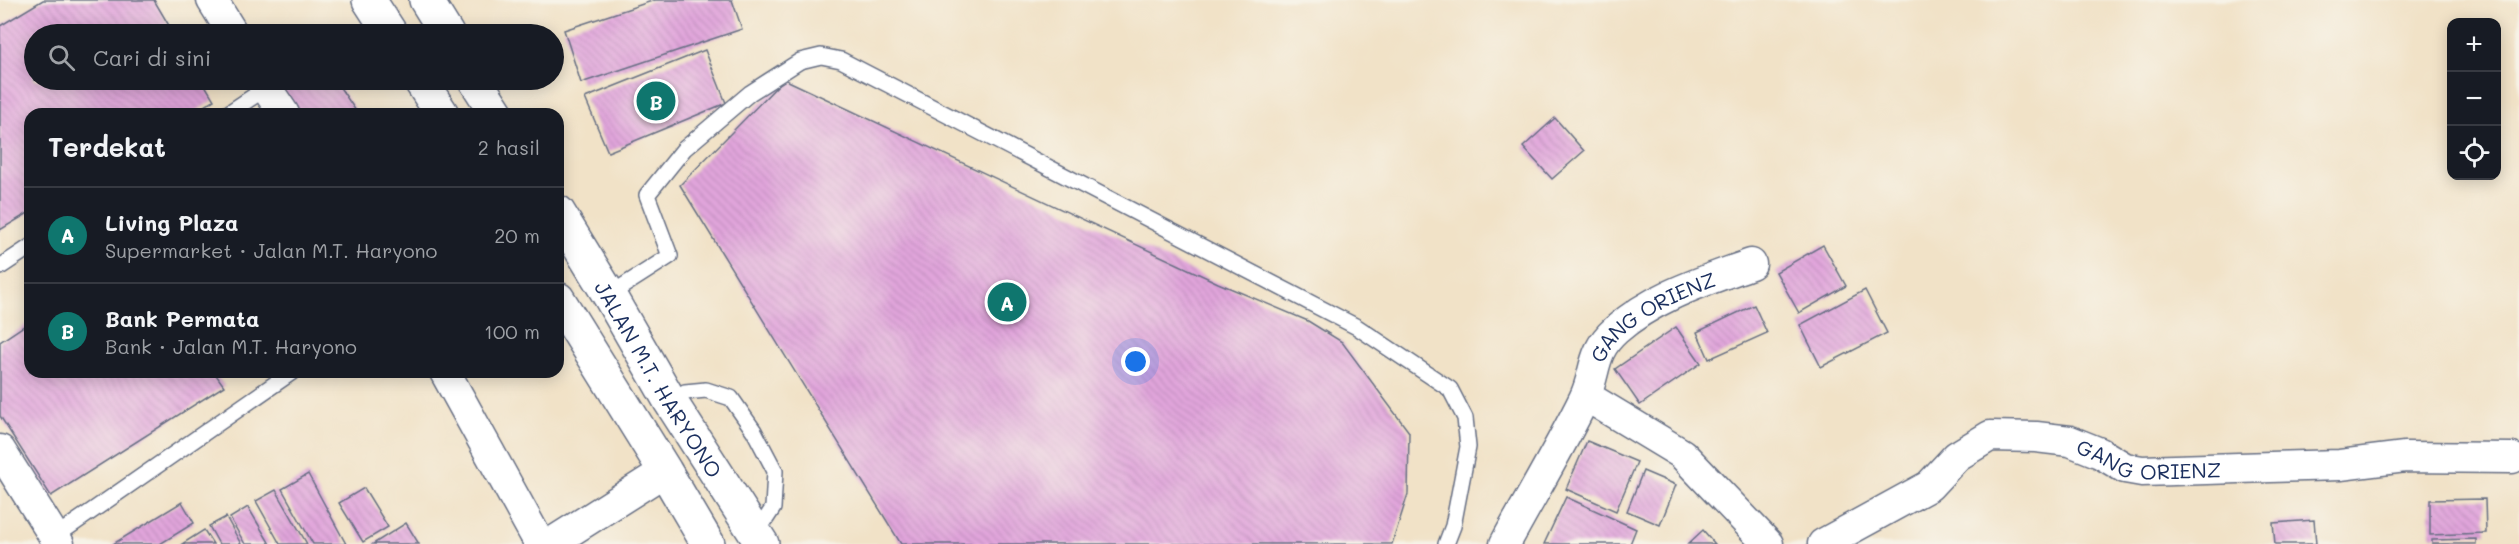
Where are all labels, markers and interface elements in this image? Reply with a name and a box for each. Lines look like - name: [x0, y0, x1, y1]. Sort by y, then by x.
- map controls: [2447, 18, 2501, 180]
- button: +: [2447, 18, 2501, 72]
- search box: [24, 24, 564, 90]
- icon: search: [45, 41, 78, 74]
- text: Cari di sini: [93, 43, 211, 72]
- button: −: [2447, 72, 2501, 126]
- pin: B: [636, 78, 676, 124]
- button: locate: [2447, 126, 2501, 180]
- text: Terdekat: [48, 130, 166, 164]
- text: 2 hasil: [478, 134, 540, 160]
- text: Living Plaza: [105, 208, 239, 237]
- text: A: [61, 222, 74, 248]
- text: 20 m: [494, 222, 540, 248]
- text: Supermarket · Jalan M.T. Haryono: [105, 237, 437, 263]
- street label: GANG ORIENZ: [1583, 265, 1719, 366]
- street label: JALAN M.T. HARYONO: [590, 275, 729, 482]
- pin: A: [988, 280, 1026, 324]
- text: Bank Permata: [105, 304, 260, 333]
- text: B: [61, 318, 74, 344]
- text: 100 m: [484, 318, 540, 344]
- text: Bank · Jalan M.T. Haryono: [105, 333, 357, 359]
- your location: [1121, 347, 1150, 376]
- street label: GANG ORIENZ: [2073, 432, 2221, 485]

